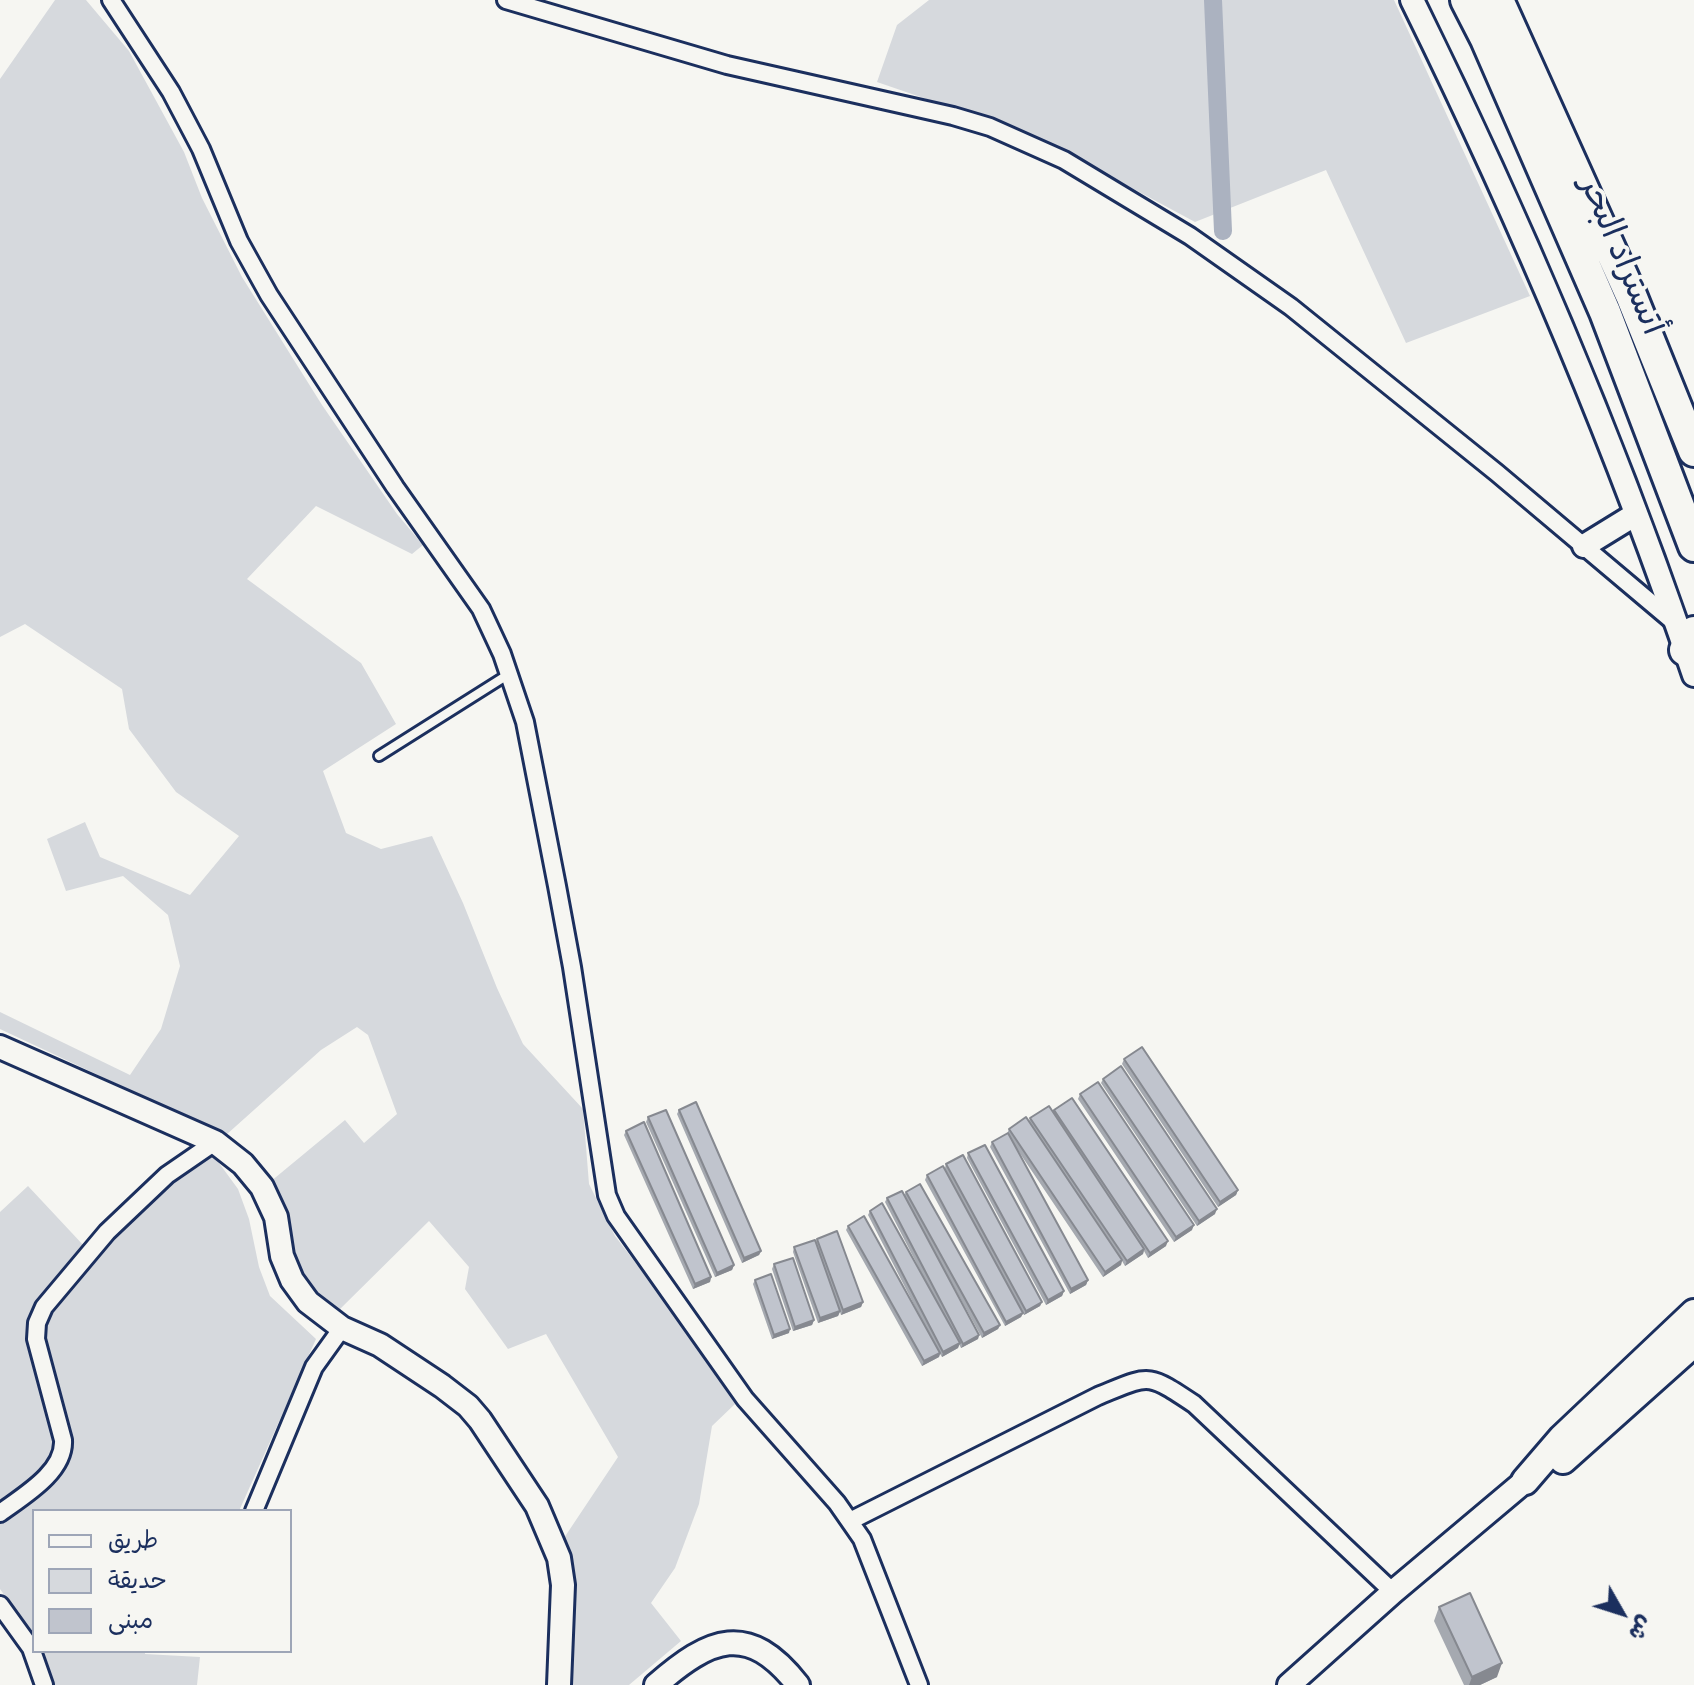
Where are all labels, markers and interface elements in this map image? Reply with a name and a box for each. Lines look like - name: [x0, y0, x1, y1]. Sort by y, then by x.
- street label: أتستراد البحر: [1569, 170, 1673, 342]
- legend: [32, 1509, 292, 1653]
- text: طريق: [108, 1525, 158, 1554]
- text: حديقة: [108, 1565, 167, 1594]
- north arrow: [1582, 1573, 1662, 1653]
- text: مبنى: [108, 1605, 153, 1634]
- text: ش: [1623, 1611, 1659, 1646]

